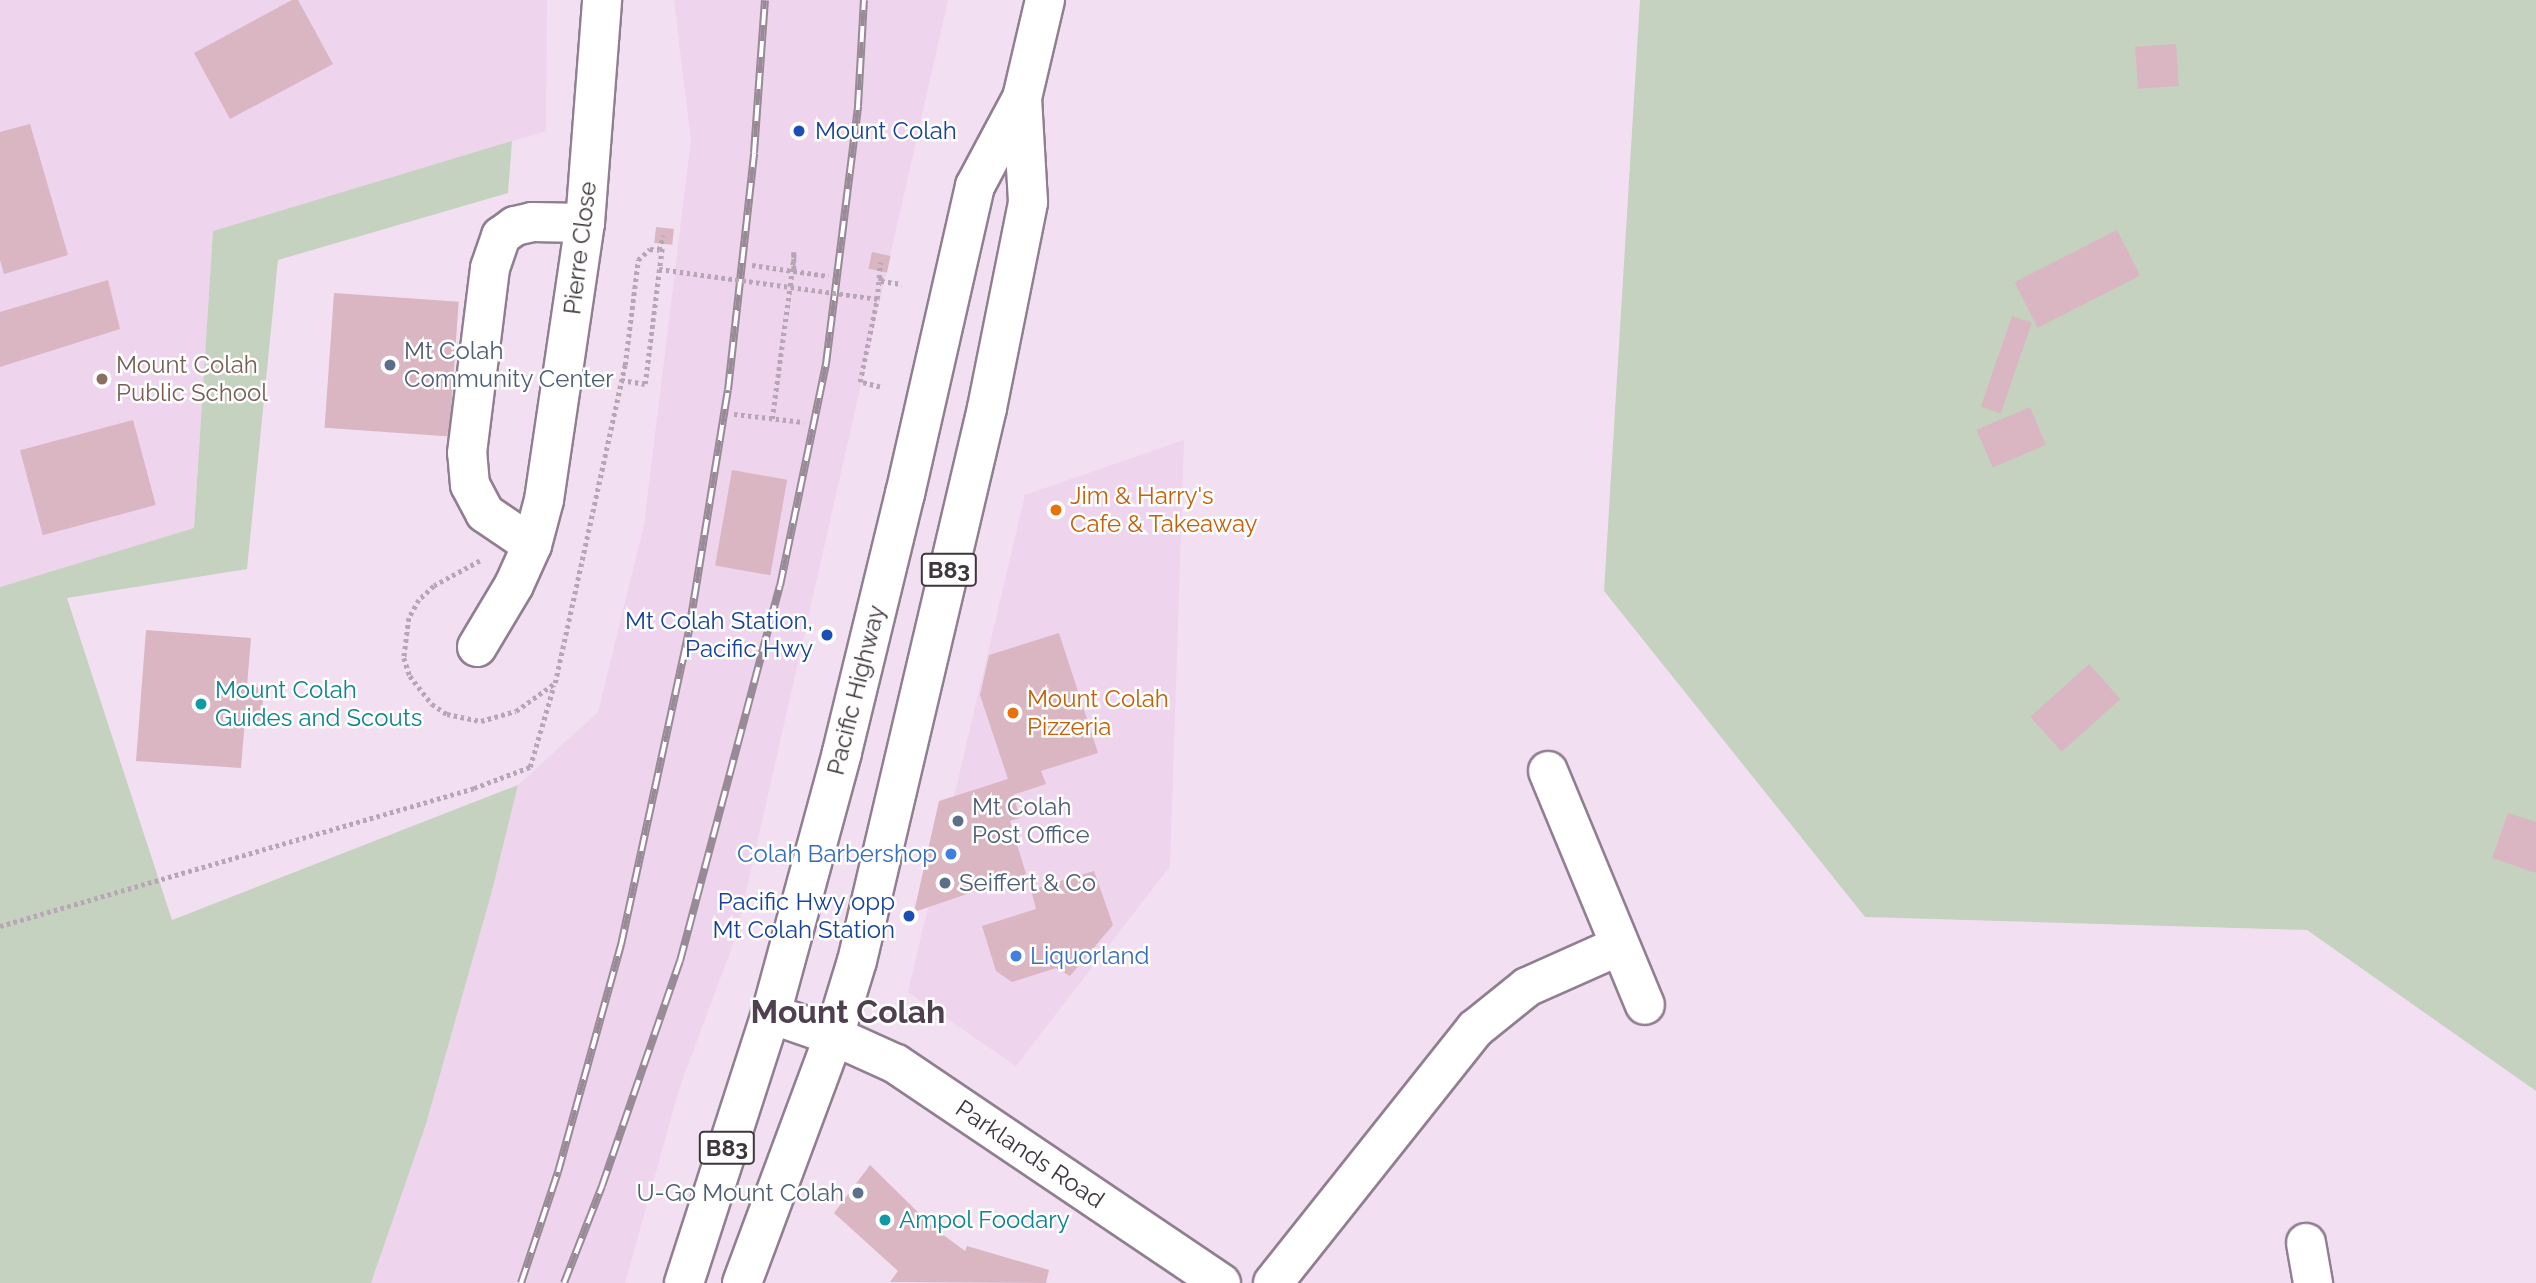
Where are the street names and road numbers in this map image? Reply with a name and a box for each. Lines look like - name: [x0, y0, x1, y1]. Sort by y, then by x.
- street label: Pierre Close: [558, 180, 602, 316]
- road number: B83: [919, 550, 979, 590]
- street label: Pacific Highway: [821, 602, 891, 778]
- street label: Parklands Road: [950, 1094, 1110, 1214]
- road number: B83: [697, 1128, 757, 1168]

